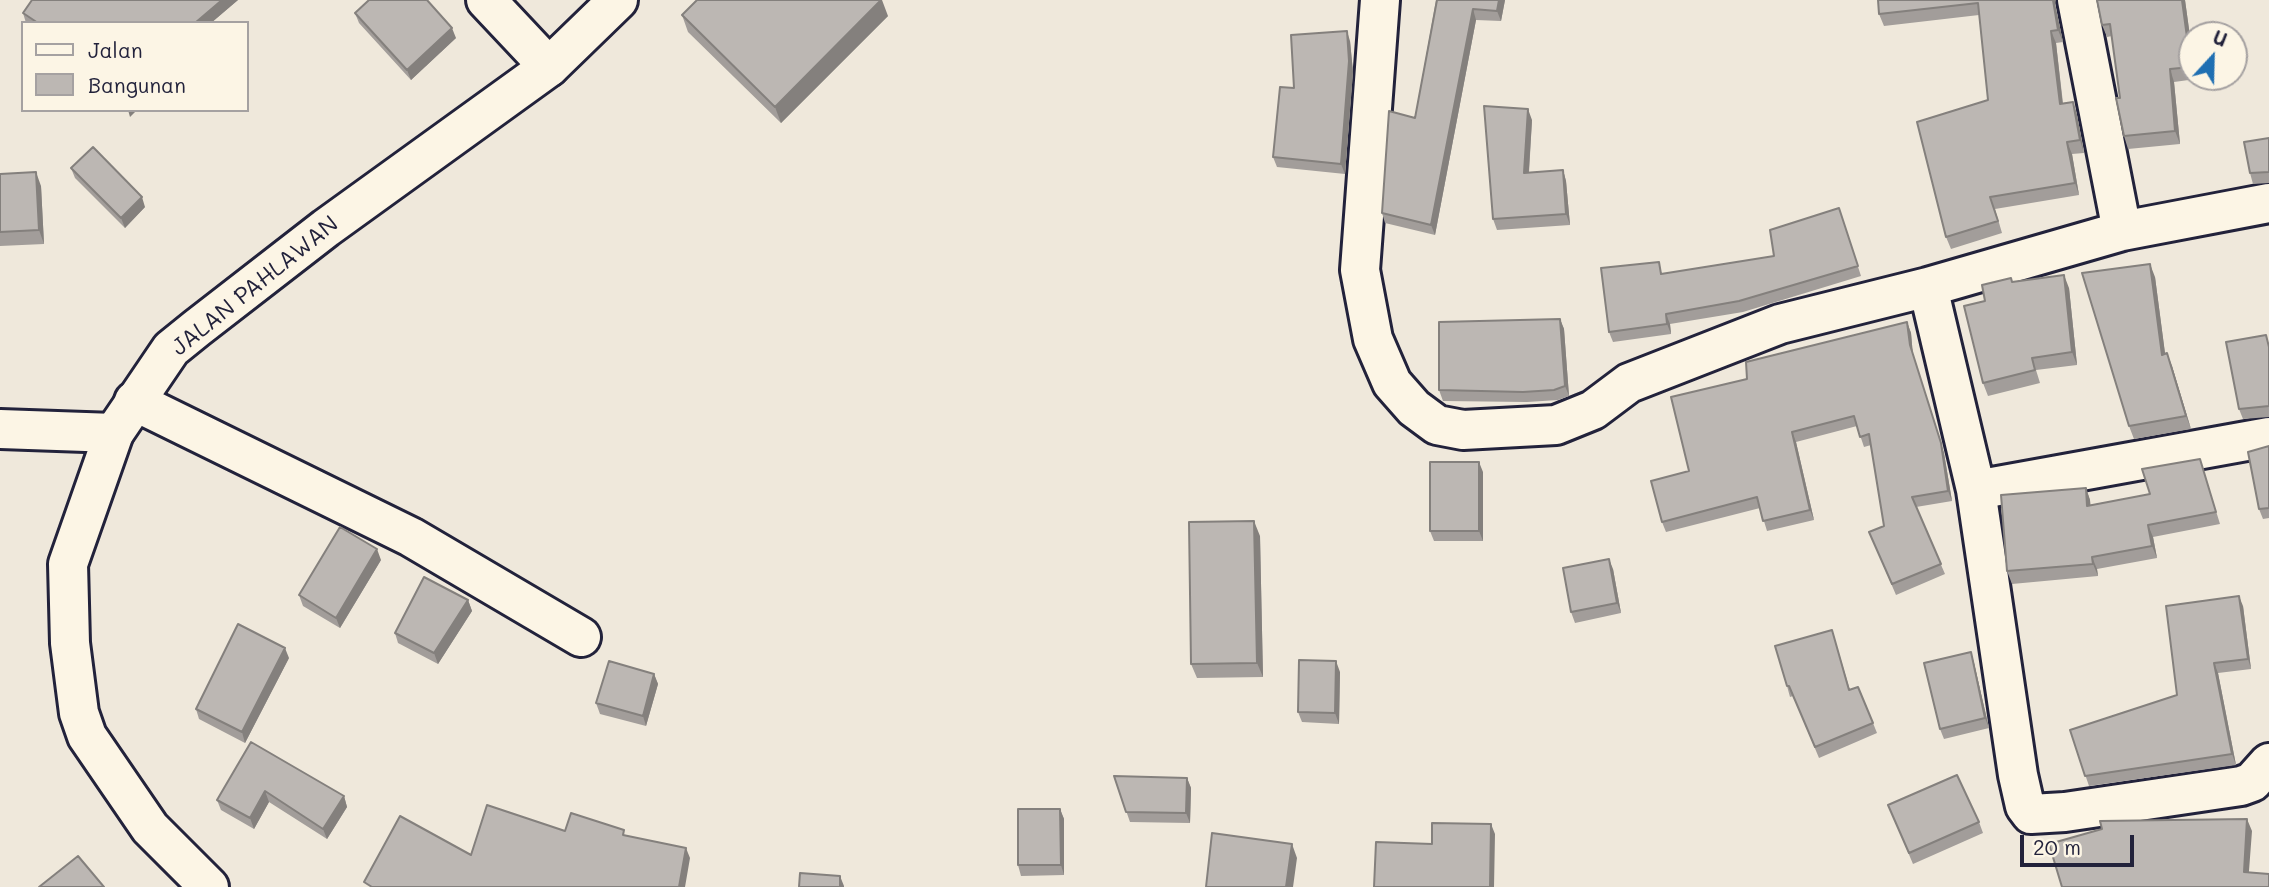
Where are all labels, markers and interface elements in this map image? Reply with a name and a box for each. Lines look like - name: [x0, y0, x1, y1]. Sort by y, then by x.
- legend: [21, 21, 248, 112]
- north arrow: [2178, 21, 2248, 91]
- text: U: [2209, 24, 2231, 52]
- text: Jalan: [88, 36, 143, 63]
- text: Bangunan: [88, 71, 186, 98]
- street label: JALAN PAHLAWAN: [166, 210, 344, 362]
- scale bar: [2024, 820, 2138, 864]
- text: 20 m: [2033, 833, 2081, 860]

